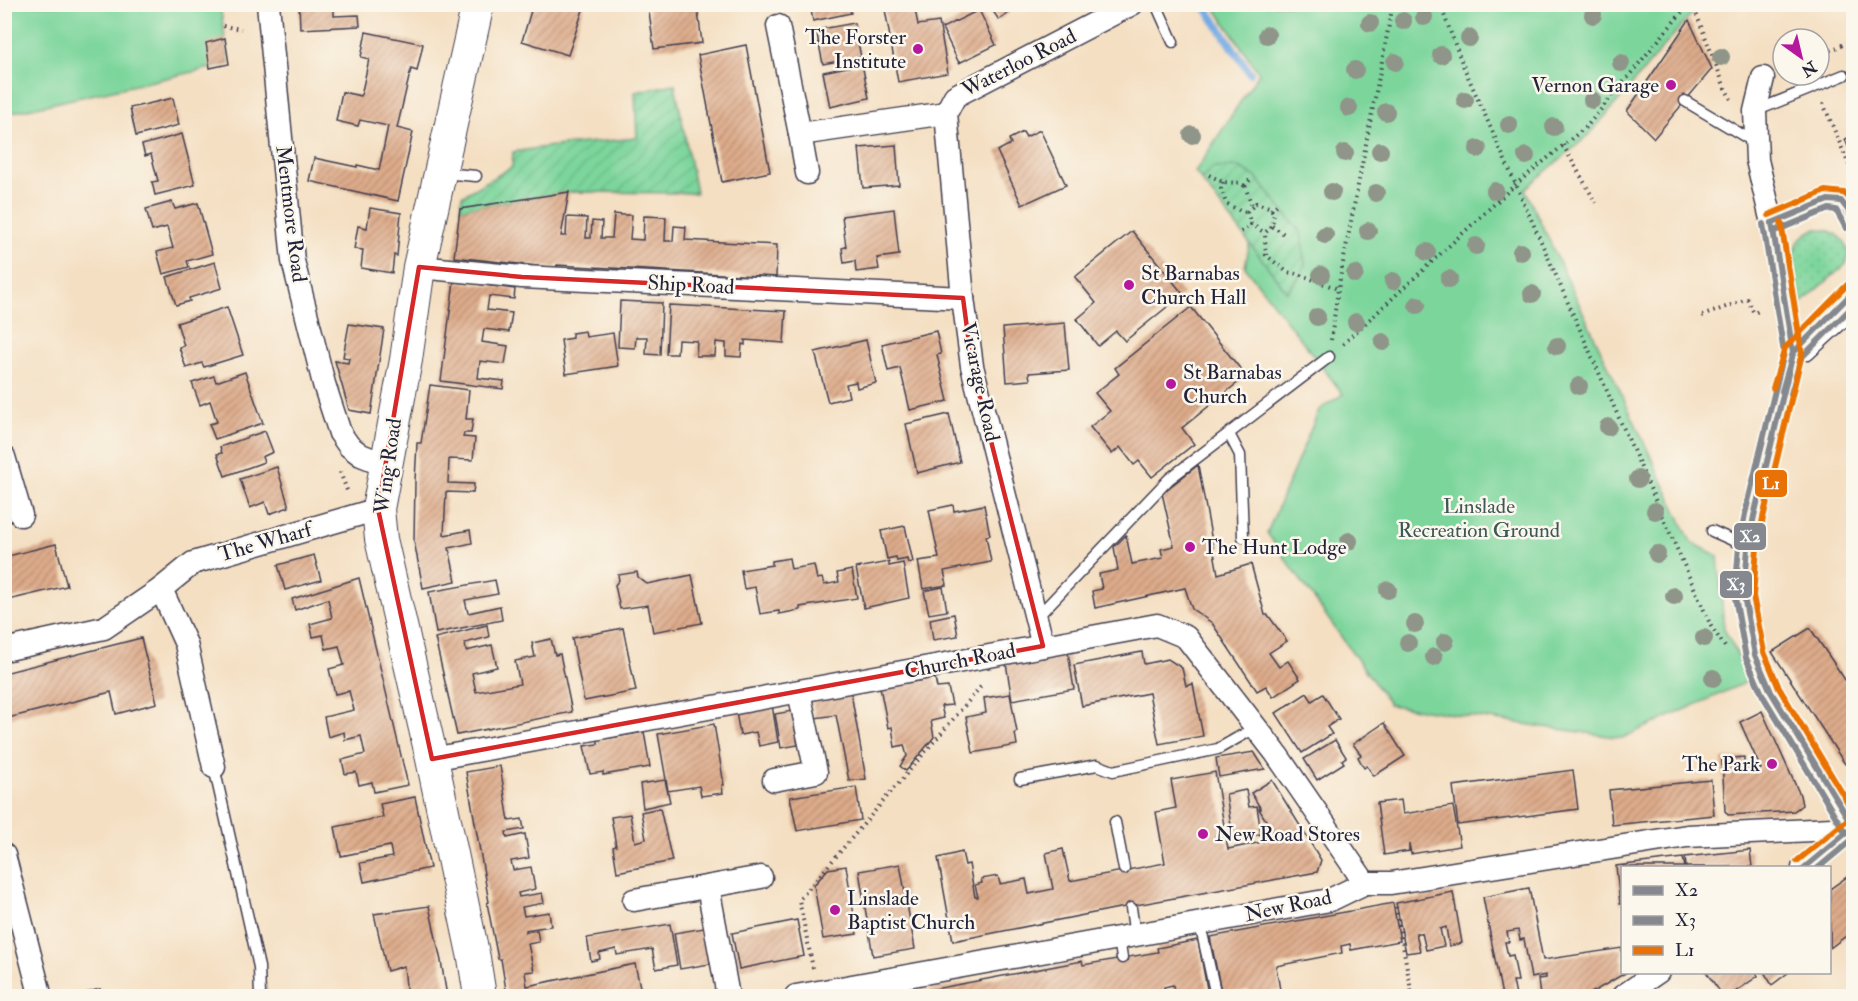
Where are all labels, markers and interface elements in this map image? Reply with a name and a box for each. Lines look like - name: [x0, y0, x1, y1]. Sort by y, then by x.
- street label: Waterloo Road: [956, 22, 1082, 104]
- place label: The Forster Institute: [805, 24, 906, 75]
- north arrow: [1771, 27, 1831, 87]
- marker: The Forster Institute: [911, 42, 925, 56]
- text: N: [1797, 56, 1821, 81]
- place label: Vernon Garage: [1531, 72, 1659, 99]
- marker: Vernon Garage: [1664, 78, 1678, 92]
- street label: Mentmore Road: [269, 144, 313, 285]
- place label: St Barnabas Church Hall: [1141, 260, 1247, 311]
- street label: Ship Road: [647, 269, 736, 301]
- marker: St Barnabas Church Hall: [1122, 278, 1136, 292]
- street label: Vicarage Road: [954, 320, 1006, 445]
- place label: St Barnabas Church: [1183, 359, 1282, 410]
- marker: St Barnabas Church: [1164, 377, 1178, 391]
- street label: Wing Road: [368, 416, 408, 517]
- line badge: L1: [1754, 469, 1788, 498]
- text: L1: [1762, 474, 1780, 494]
- park label: Linslade Recreation Ground: [1398, 493, 1561, 544]
- street label: The Wharf: [215, 515, 318, 568]
- line badge: X2: [1733, 522, 1767, 551]
- text: X2: [1740, 527, 1760, 547]
- place label: The Hunt Lodge: [1202, 534, 1347, 561]
- marker: The Hunt Lodge: [1183, 540, 1197, 554]
- line badge: X3: [1719, 570, 1753, 599]
- text: X3: [1727, 575, 1745, 595]
- street label: Church Road: [902, 637, 1019, 685]
- place label: The Park: [1682, 751, 1760, 778]
- marker: The Park: [1765, 757, 1779, 771]
- place label: New Road Stores: [1215, 821, 1360, 848]
- marker: New Road Stores: [1196, 827, 1210, 841]
- legend: [1621, 866, 1831, 974]
- text: X2: [1675, 879, 1698, 902]
- street label: New Road: [1242, 883, 1335, 928]
- place label: Linslade Baptist Church: [847, 885, 975, 936]
- marker: Linslade Baptist Church: [828, 903, 842, 917]
- text: X3: [1675, 909, 1696, 932]
- text: L1: [1675, 939, 1694, 962]

